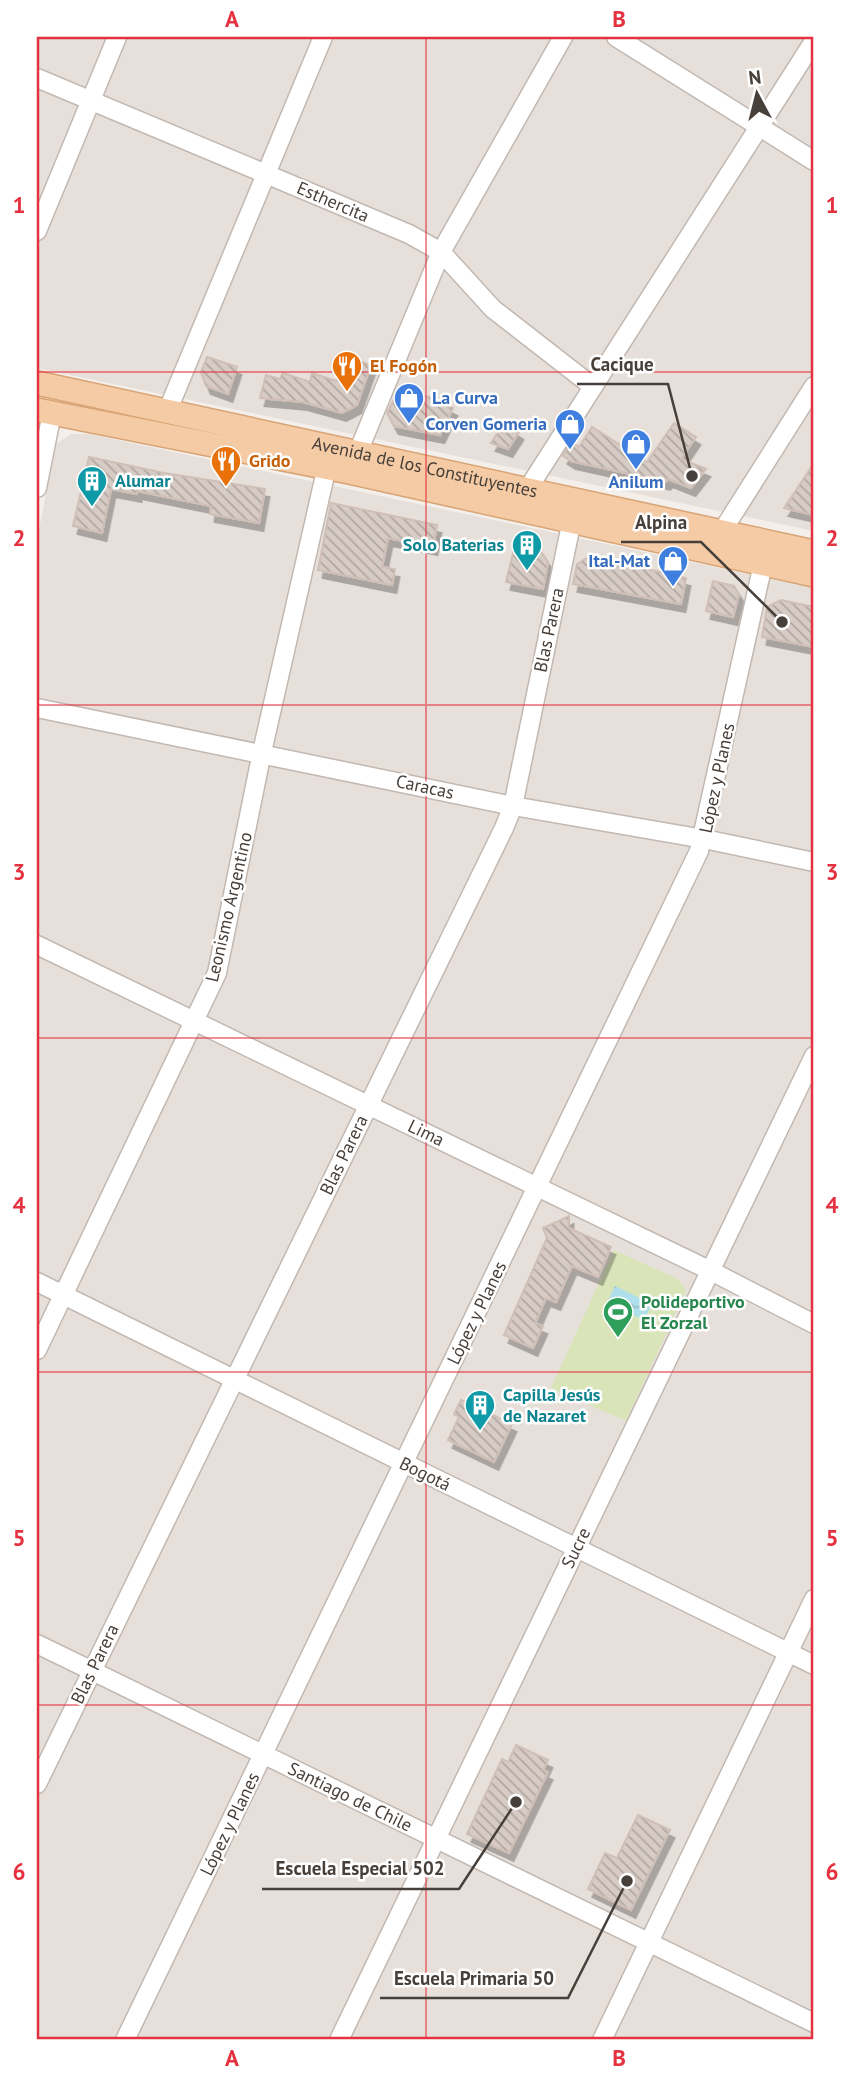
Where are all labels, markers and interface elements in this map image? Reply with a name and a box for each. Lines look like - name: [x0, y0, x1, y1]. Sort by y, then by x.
- text: A: [225, 4, 239, 33]
- text: B: [612, 4, 626, 33]
- north arrow: [722, 60, 792, 130]
- text: N: [747, 64, 763, 90]
- street label: Esthercita: [294, 176, 373, 227]
- text: 1: [12, 190, 26, 219]
- text: 1: [825, 190, 839, 219]
- callout: Cacique: [577, 344, 668, 384]
- restaurant icon: El Fogón: [330, 349, 364, 393]
- text: Cacique: [590, 352, 654, 376]
- place label: El Fogón: [370, 354, 437, 377]
- shop icon: La Curva: [392, 381, 426, 425]
- place label: La Curva: [432, 386, 498, 409]
- shop icon: Corven Gomeria: [553, 407, 587, 451]
- place label: Corven Gomeria: [426, 412, 547, 435]
- shop icon: Anilum: [619, 427, 653, 471]
- street label: Avenida de los Constituyentes: [310, 431, 540, 503]
- restaurant icon: Grido: [209, 444, 243, 488]
- place label: Grido: [249, 449, 291, 472]
- building icon: Alumar: [75, 464, 109, 508]
- place label: Alumar: [115, 469, 171, 492]
- place label: Anilum: [608, 470, 664, 493]
- callout: Alpina: [621, 502, 701, 542]
- text: Alpina: [635, 510, 687, 534]
- text: 2: [12, 523, 26, 552]
- text: 2: [825, 523, 839, 552]
- building icon: Solo Baterias: [510, 528, 544, 572]
- place label: Solo Baterias: [403, 533, 504, 556]
- shop icon: Ital-Mat: [656, 544, 690, 588]
- place label: Ital-Mat: [588, 549, 651, 572]
- street label: Blas Parera: [528, 586, 569, 674]
- street label: López y Planes: [694, 721, 739, 835]
- street label: Caracas: [394, 769, 456, 804]
- street label: Leonismo Argentino: [200, 830, 257, 984]
- text: 3: [12, 857, 26, 886]
- text: 3: [825, 857, 839, 886]
- street label: Blas Parera: [314, 1111, 373, 1198]
- street label: Lima: [404, 1114, 448, 1151]
- text: 4: [12, 1190, 26, 1219]
- text: 4: [825, 1190, 839, 1219]
- street label: López y Planes: [442, 1257, 511, 1368]
- place label: Polideportivo El Zorzal: [641, 1290, 745, 1334]
- sports icon: Polideportivo El Zorzal: [601, 1295, 635, 1339]
- place label: Capilla Jesús de Nazaret: [503, 1383, 601, 1427]
- building icon: Capilla Jesús de Nazaret: [463, 1388, 497, 1432]
- street label: Bogotá: [396, 1451, 455, 1496]
- text: 5: [12, 1523, 26, 1552]
- text: 5: [825, 1523, 839, 1552]
- street label: Sucre: [556, 1524, 595, 1572]
- street label: Blas Parera: [65, 1620, 124, 1707]
- street label: Santiago de Chile: [284, 1757, 416, 1837]
- street label: López y Planes: [195, 1768, 264, 1879]
- callout: Escuela Especial 502: [262, 1849, 459, 1889]
- text: Escuela Especial 502: [275, 1856, 445, 1880]
- text: 6: [12, 1857, 26, 1886]
- text: 6: [825, 1857, 839, 1886]
- callout: Escuela Primaria 50: [380, 1958, 568, 1998]
- text: Escuela Primaria 50: [394, 1966, 554, 1990]
- text: A: [225, 2043, 239, 2072]
- text: B: [612, 2043, 626, 2072]

